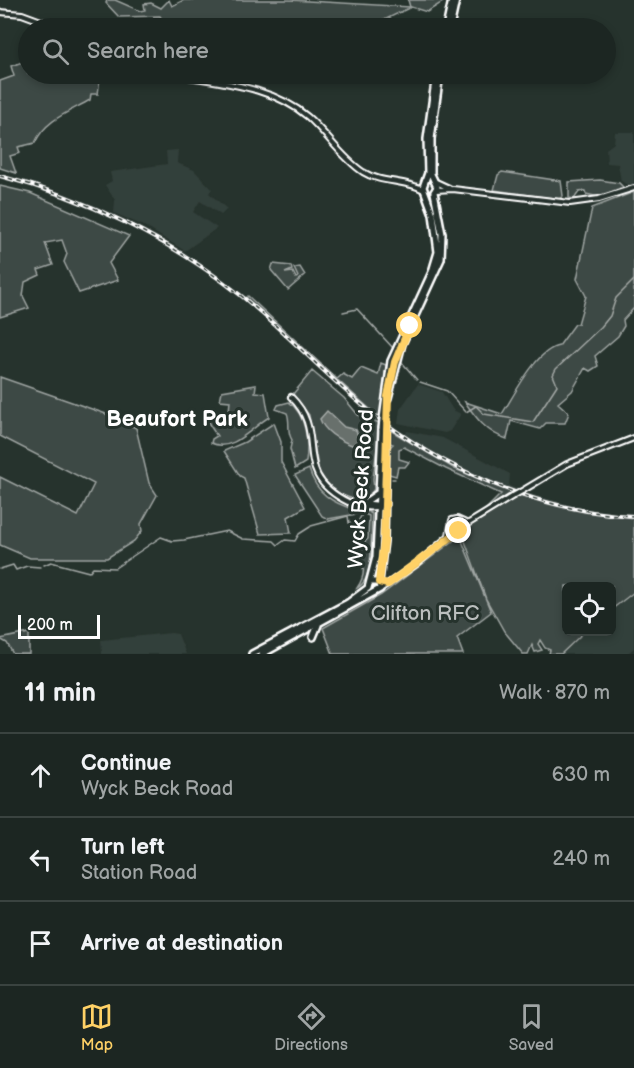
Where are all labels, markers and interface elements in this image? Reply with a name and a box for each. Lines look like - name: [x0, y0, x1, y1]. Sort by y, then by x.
- search box: [18, 18, 616, 84]
- icon: search: [39, 35, 72, 68]
- text: Search here: [87, 38, 209, 65]
- route start: [396, 312, 422, 338]
- district label: Beaufort Park: [106, 406, 248, 433]
- street label: Wyck Beck Road: [343, 408, 379, 570]
- route end: [445, 517, 471, 543]
- map controls: [562, 582, 616, 636]
- button: locate: [562, 582, 616, 636]
- park label: Clifton RFC: [371, 601, 479, 626]
- scale bar: [18, 612, 100, 640]
- text: 200 m: [27, 616, 73, 635]
- text: 11 min: [24, 678, 96, 709]
- text: Walk · 870 m: [499, 681, 610, 705]
- text: Continue: [81, 750, 171, 777]
- icon: ahead: [24, 759, 57, 792]
- text: 630 m: [552, 763, 610, 787]
- text: Wyck Beck Road: [81, 777, 233, 801]
- text: Turn left: [81, 834, 165, 861]
- icon: left: [24, 843, 57, 876]
- text: 240 m: [553, 847, 610, 871]
- text: Station Road: [81, 861, 197, 885]
- icon: arrive: [24, 927, 57, 960]
- text: Arrive at destination: [81, 930, 283, 957]
- tab: Map: [80, 1000, 113, 1055]
- tab: Directions: [274, 1000, 348, 1055]
- tab: Saved: [509, 1000, 554, 1055]

